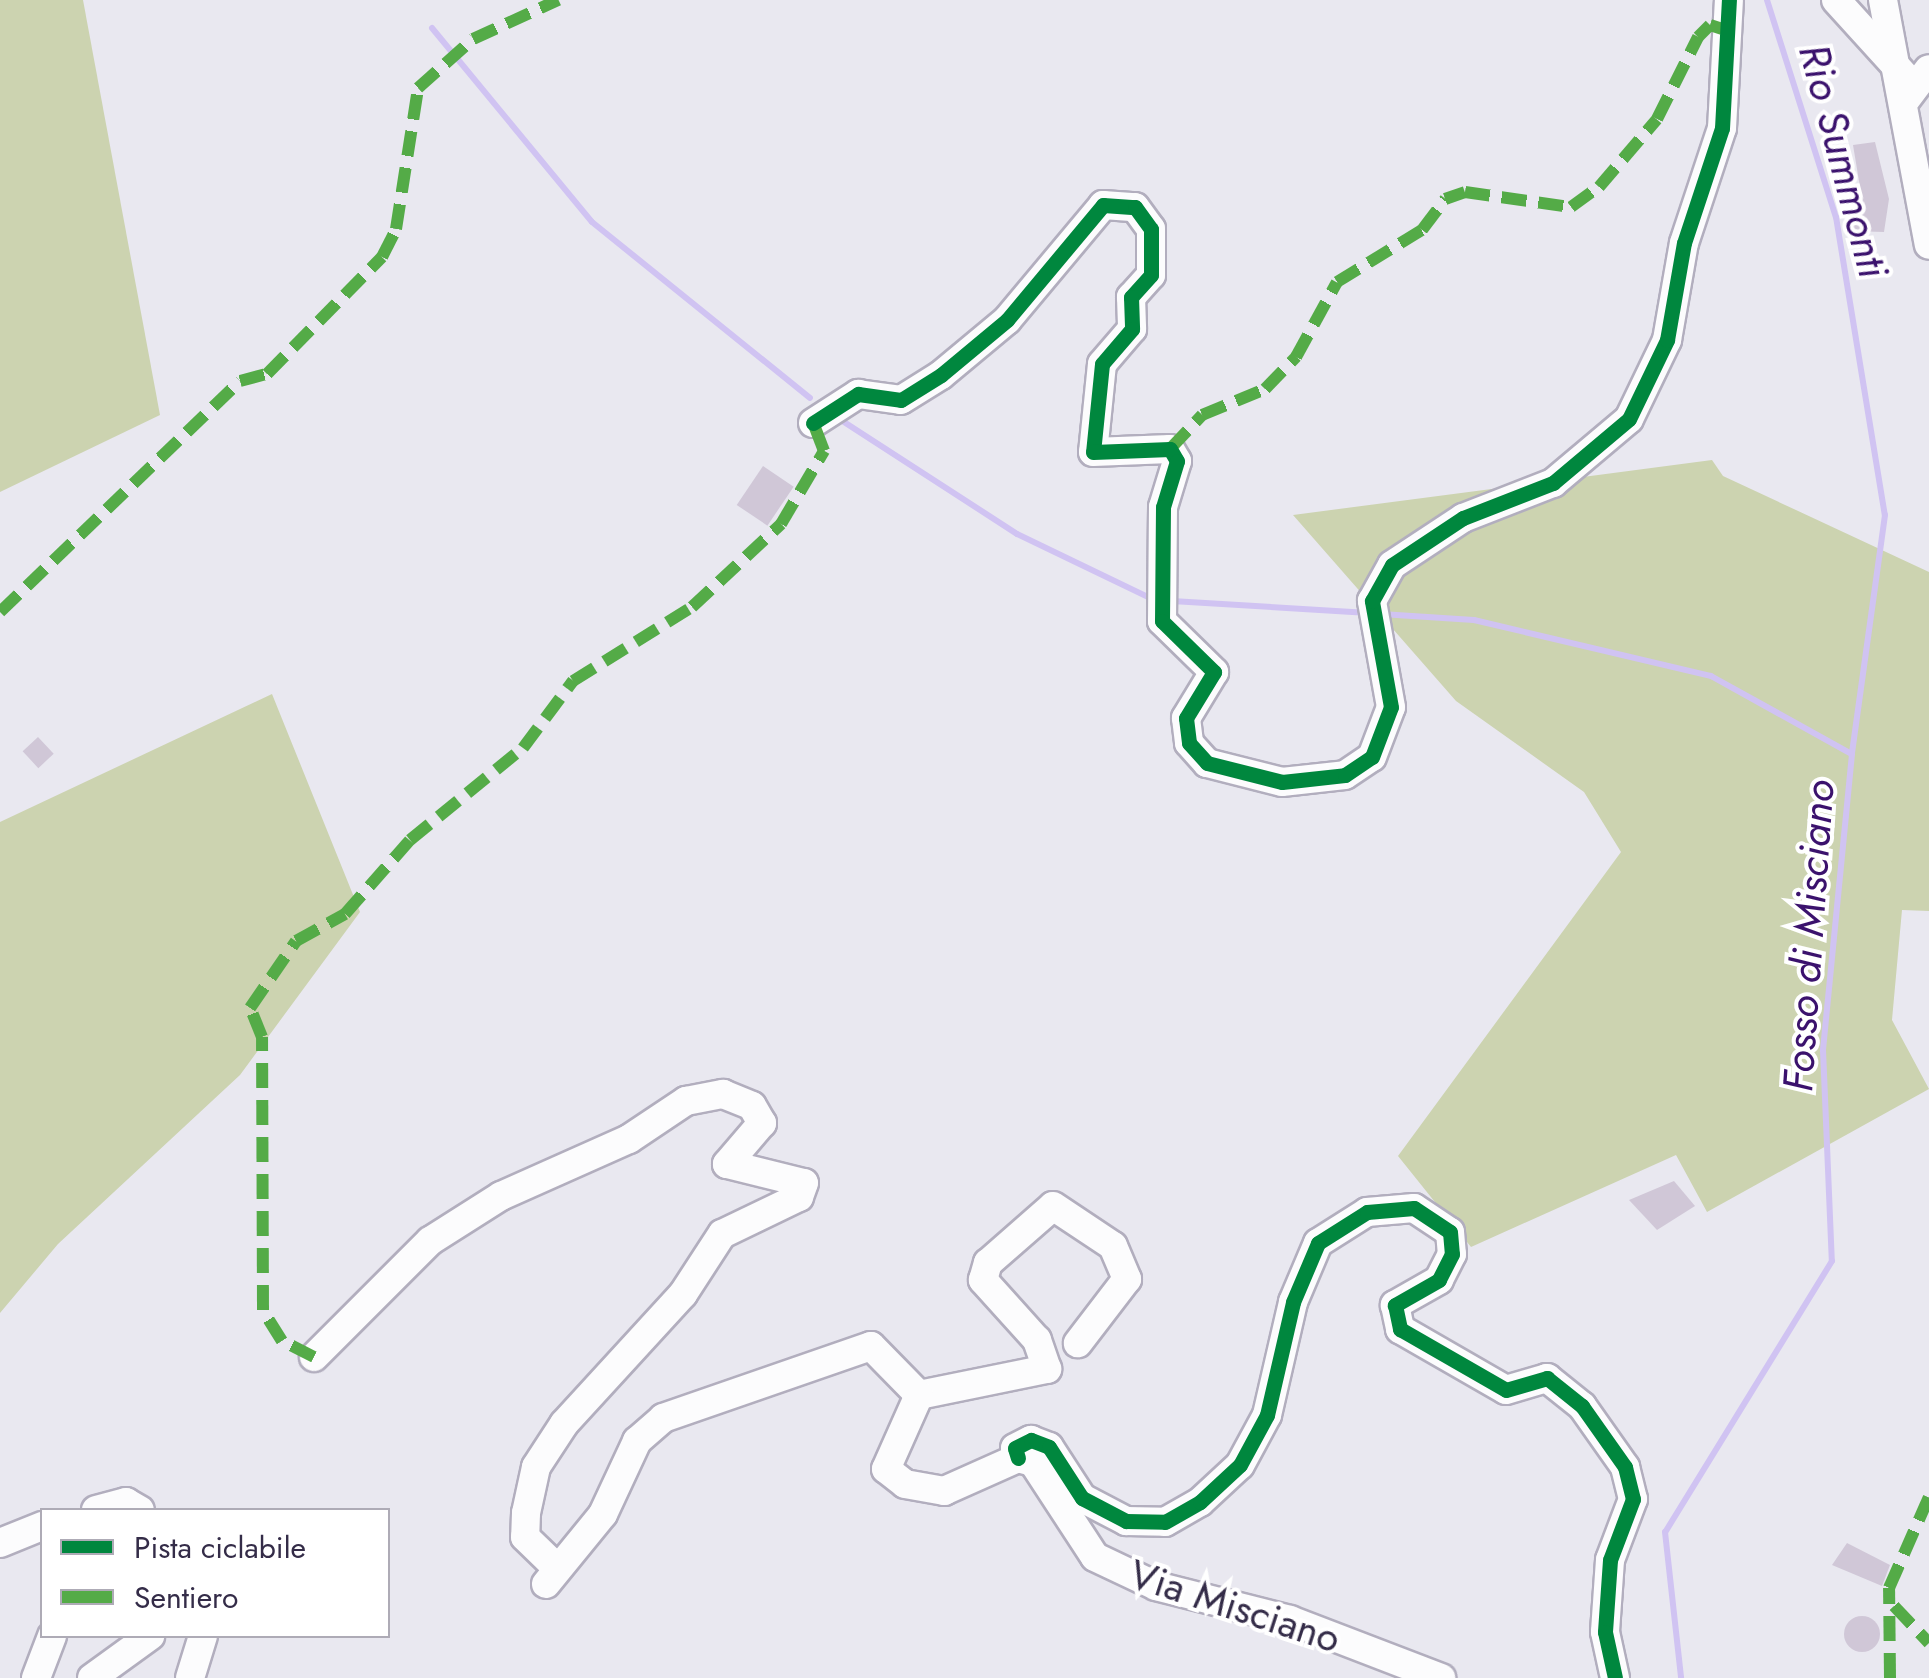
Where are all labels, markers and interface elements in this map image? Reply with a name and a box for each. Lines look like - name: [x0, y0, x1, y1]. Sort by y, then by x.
- water label: Rio Summonti: [1788, 39, 1898, 283]
- water label: Fosso di Misciano: [1773, 778, 1845, 1094]
- legend: [40, 1508, 390, 1638]
- text: Pista ciclabile: [134, 1526, 306, 1569]
- street label: Via Misciano: [1124, 1549, 1346, 1663]
- text: Sentiero: [134, 1576, 238, 1619]

